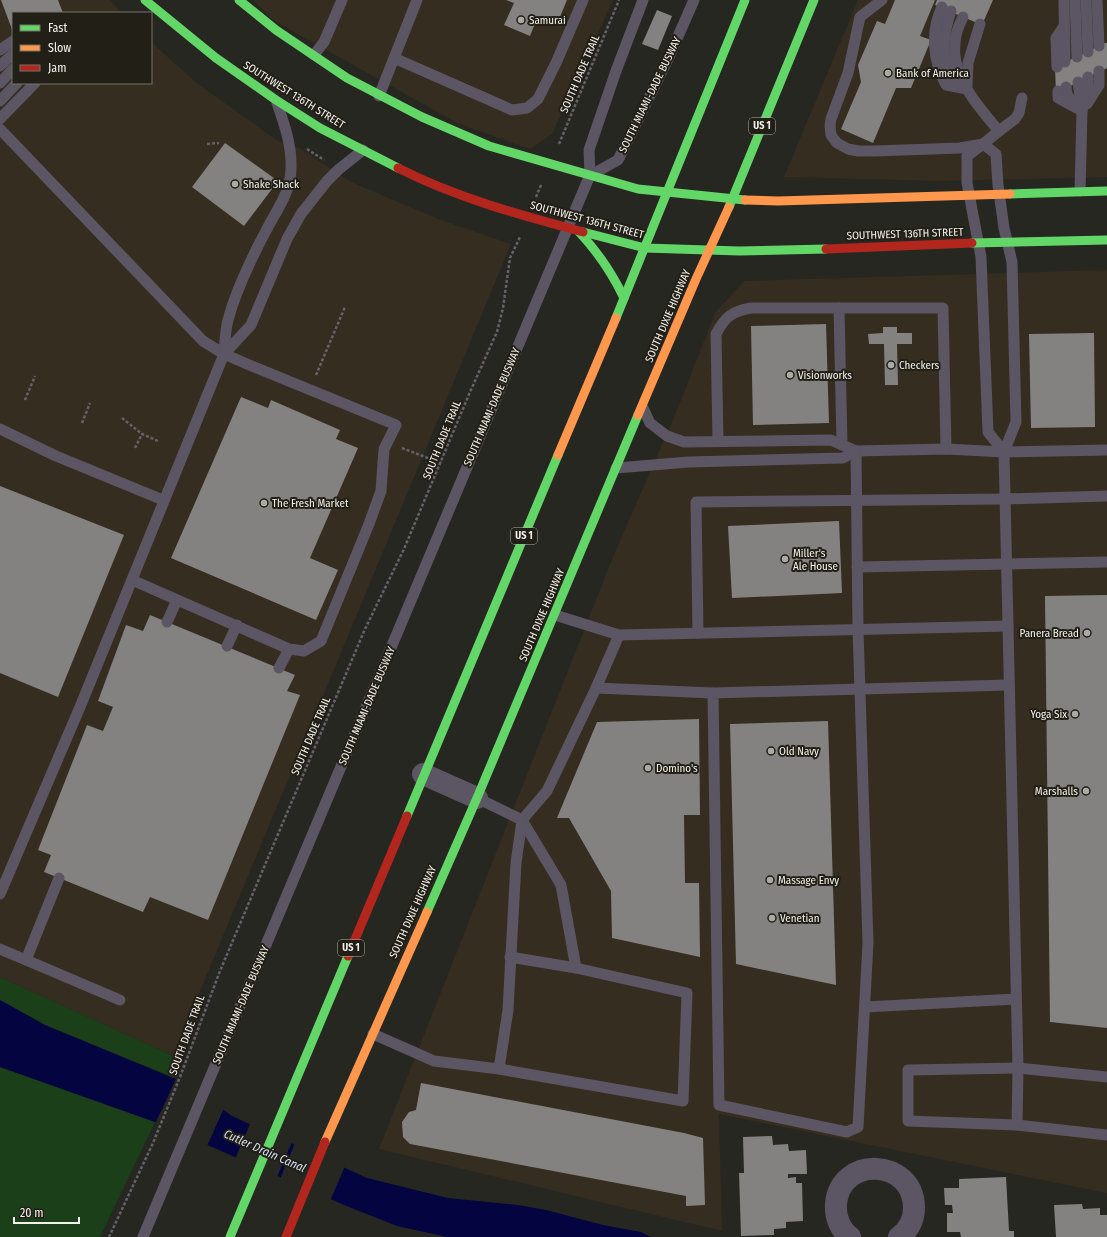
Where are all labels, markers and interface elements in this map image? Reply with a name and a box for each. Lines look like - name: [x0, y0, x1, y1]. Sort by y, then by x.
- legend: [12, 12, 152, 84]
- place label: Samurai: [529, 14, 566, 27]
- marker: Samurai: [516, 15, 526, 25]
- text: Fast: [48, 21, 67, 35]
- street label: SOUTH DADE TRAIL: [558, 33, 602, 115]
- street label: SOUTH MIAMI-DADE BUSWAY: [616, 34, 684, 155]
- text: Slow: [48, 41, 71, 55]
- street label: SOUTHWEST 136TH STREET: [241, 58, 348, 132]
- text: Jam: [48, 61, 66, 75]
- place label: Bank of America: [896, 67, 969, 80]
- marker: Bank of America: [883, 68, 893, 78]
- road number: US 1: [749, 118, 775, 134]
- place label: Shake Shack: [243, 178, 300, 191]
- marker: Shake Shack: [230, 179, 240, 189]
- street label: SOUTHWEST 136TH STREET: [529, 199, 646, 242]
- street label: SOUTHWEST 136TH STREET: [846, 225, 965, 243]
- street label: SOUTH DIXIE HIGHWAY: [642, 267, 694, 365]
- street label: SOUTH MIAMI-DADE BUSWAY: [461, 345, 523, 468]
- place label: Checkers: [899, 359, 940, 372]
- marker: Checkers: [886, 360, 896, 370]
- place label: Visionworks: [798, 369, 852, 382]
- marker: Visionworks: [785, 370, 795, 380]
- street label: SOUTH DADE TRAIL: [420, 399, 464, 481]
- place label: The Fresh Market: [272, 497, 349, 510]
- marker: The Fresh Market: [259, 498, 269, 508]
- road number: US 1: [511, 528, 537, 544]
- place label: Miller's Ale House: [793, 547, 838, 573]
- marker: Miller's Ale House: [780, 554, 790, 564]
- street label: SOUTH DIXIE HIGHWAY: [516, 566, 568, 664]
- place label: Panera Bread: [1020, 627, 1079, 640]
- marker: Panera Bread: [1082, 628, 1092, 638]
- street label: SOUTH MIAMI-DADE BUSWAY: [336, 644, 398, 767]
- street label: SOUTH DADE TRAIL: [289, 695, 333, 777]
- place label: Yoga Six: [1030, 708, 1067, 721]
- marker: Yoga Six: [1070, 709, 1080, 719]
- place label: Old Navy: [779, 745, 819, 758]
- marker: Old Navy: [766, 746, 776, 756]
- place label: Domino's: [656, 762, 698, 775]
- marker: Domino's: [643, 763, 653, 773]
- place label: Marshalls: [1035, 785, 1078, 798]
- marker: Marshalls: [1081, 786, 1091, 796]
- street label: SOUTH DIXIE HIGHWAY: [387, 863, 439, 960]
- place label: Massage Envy: [778, 874, 839, 887]
- marker: Massage Envy: [765, 875, 775, 885]
- place label: Venetian: [780, 912, 820, 925]
- marker: Venetian: [767, 913, 777, 923]
- road number: US 1: [338, 940, 364, 956]
- street label: SOUTH MIAMI-DADE BUSWAY: [210, 943, 272, 1066]
- street label: SOUTH DADE TRAIL: [167, 993, 208, 1077]
- water label: Cutler Drain Canal: [222, 1127, 308, 1175]
- scale bar: [14, 1199, 79, 1225]
- text: 20 m: [20, 1206, 44, 1220]

